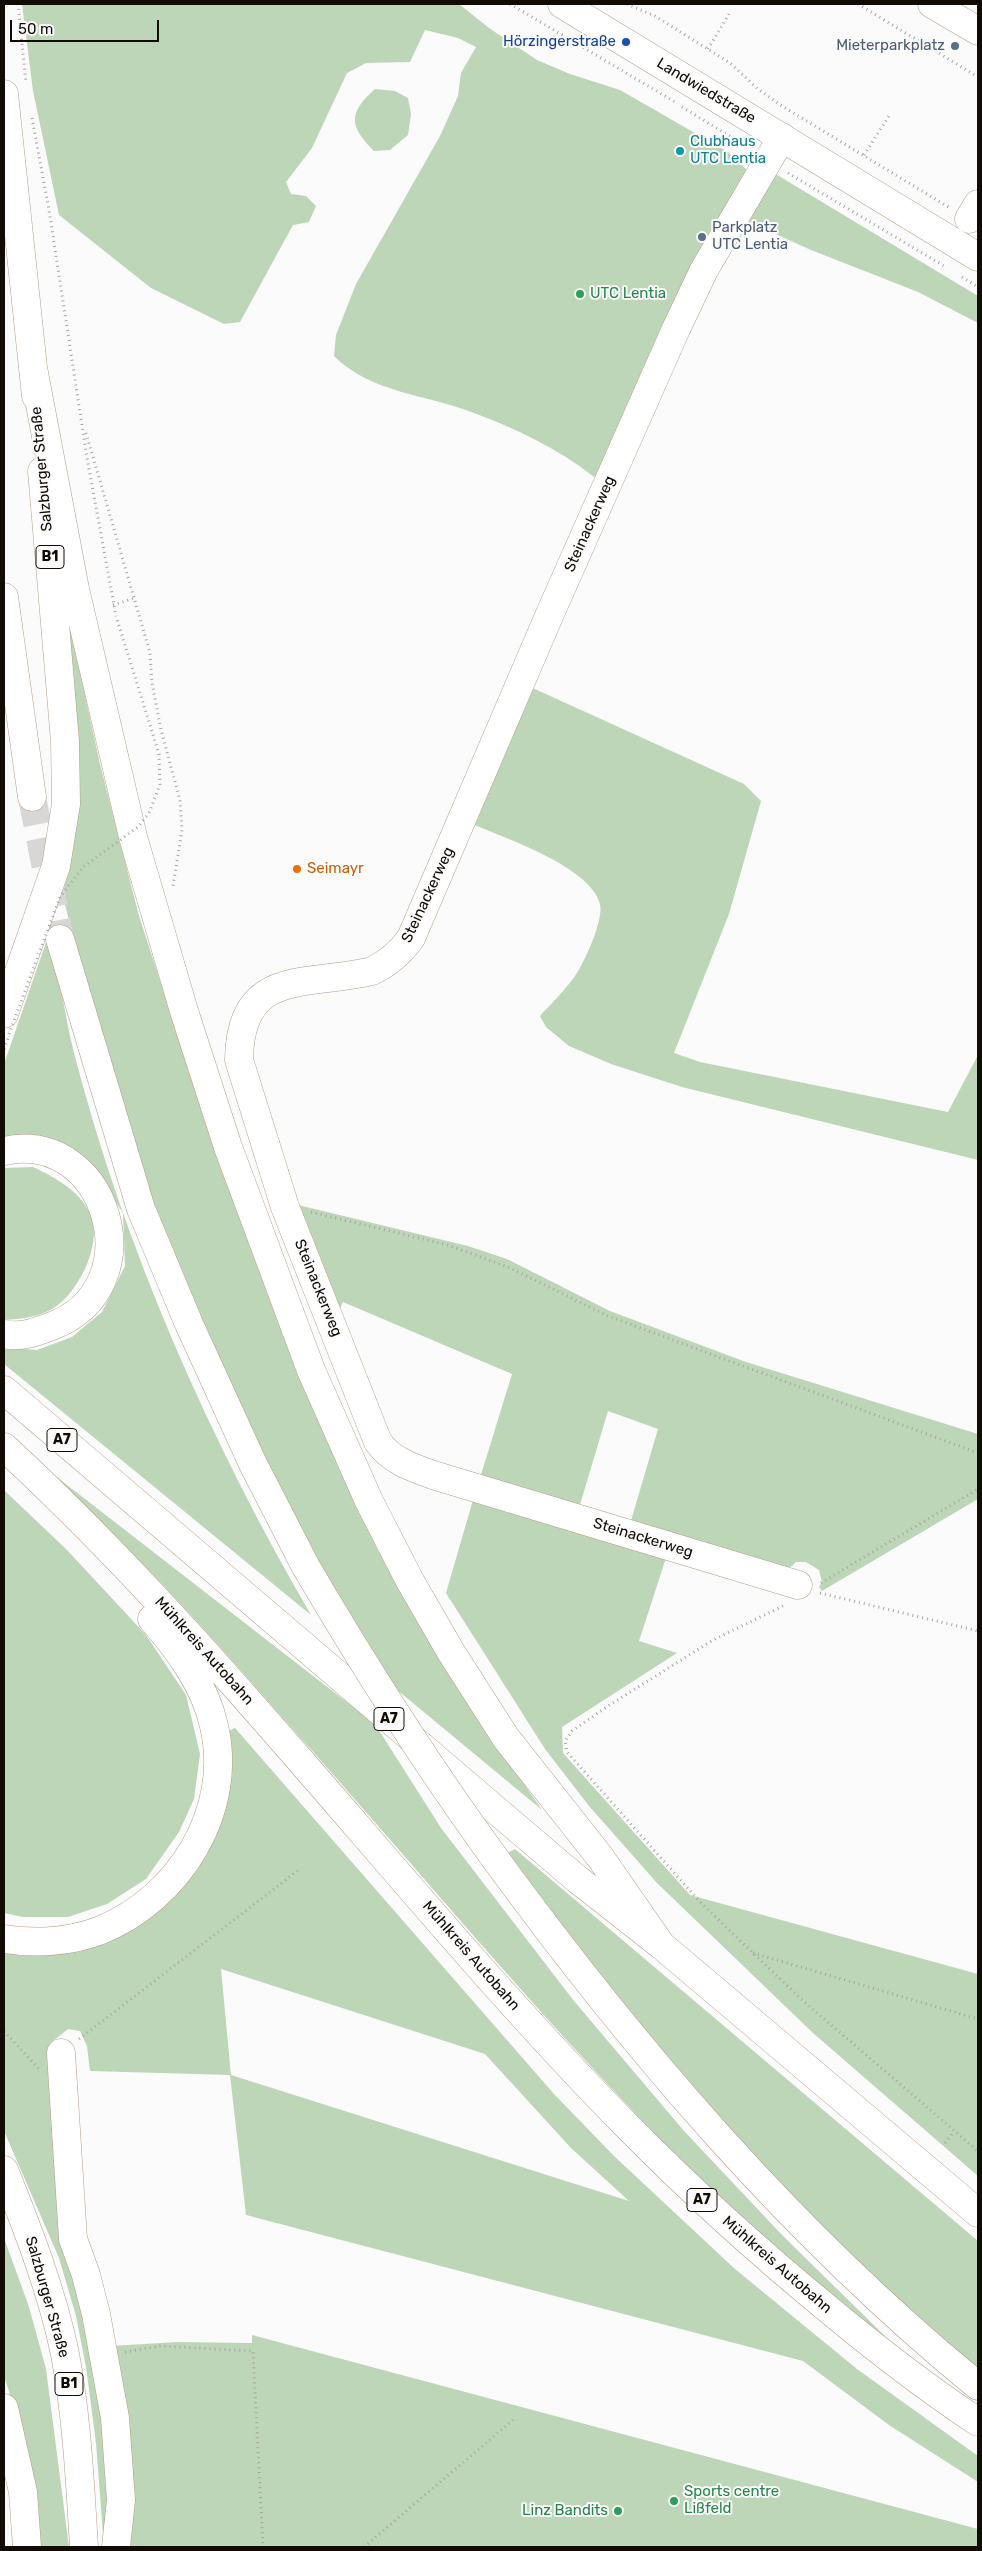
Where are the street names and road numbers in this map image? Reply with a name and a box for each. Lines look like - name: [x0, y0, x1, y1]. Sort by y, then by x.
- street label: Landwiedstraße: [653, 54, 759, 128]
- street label: Salzburger Straße: [28, 406, 56, 532]
- street label: Steinackerweg: [561, 473, 619, 575]
- road number: B1: [36, 546, 64, 568]
- street label: Steinackerweg: [398, 844, 458, 946]
- street label: Steinackerweg: [290, 1237, 346, 1339]
- road number: A7: [47, 1428, 77, 1452]
- street label: Steinackerweg: [591, 1514, 695, 1562]
- street label: Mühlkreis Autobahn: [151, 1593, 257, 1709]
- road number: A7: [374, 1708, 404, 1730]
- street label: Mühlkreis Autobahn: [419, 1898, 523, 2014]
- road number: A7: [687, 2188, 717, 2212]
- street label: Mühlkreis Autobahn: [719, 2213, 835, 2317]
- street label: Salzburger Straße: [21, 2234, 73, 2360]
- road number: B1: [55, 2372, 83, 2396]

